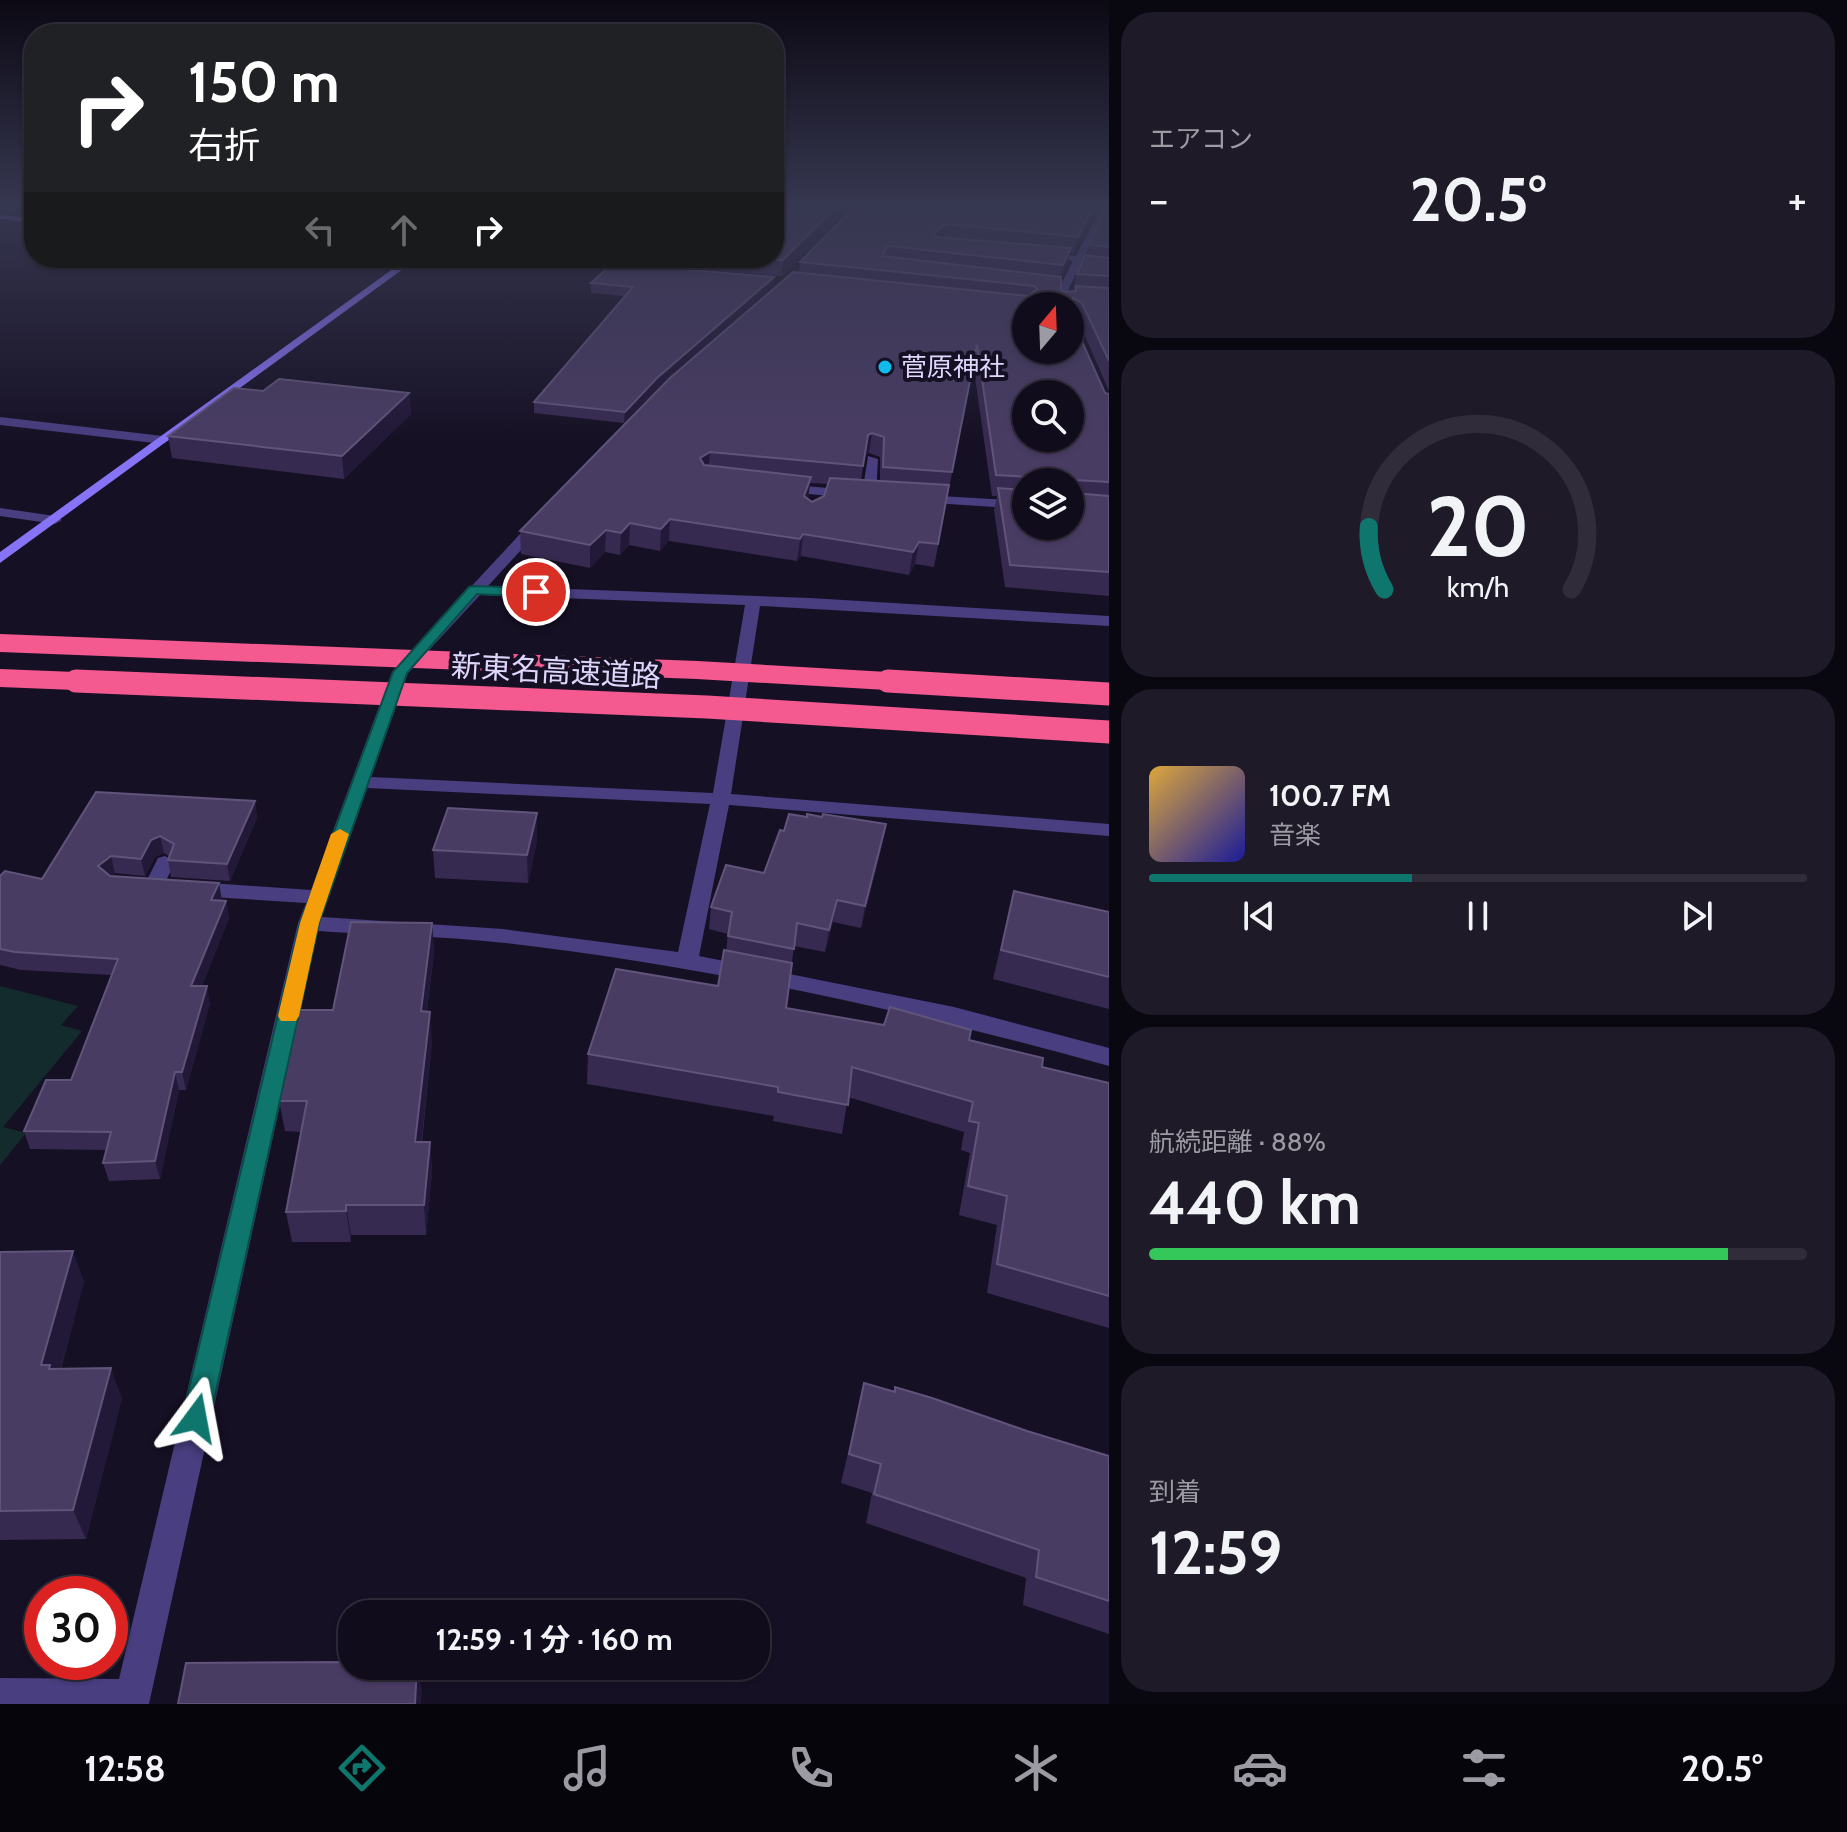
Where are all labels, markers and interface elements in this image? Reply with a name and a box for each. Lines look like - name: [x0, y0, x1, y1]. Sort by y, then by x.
- text: 150 m: [188, 48, 340, 116]
- icon: right: [56, 56, 160, 160]
- text: 右折: [188, 123, 260, 167]
- text: エアコン: [1149, 123, 1253, 155]
- text: 20.5°: [1410, 163, 1546, 236]
- text: −: [1149, 173, 1168, 226]
- text: +: [1788, 173, 1807, 226]
- icon: left: [298, 208, 342, 252]
- icon: ahead: [382, 208, 426, 252]
- icon: right: [466, 208, 510, 252]
- north arrow: [1012, 292, 1084, 364]
- map controls: [1012, 292, 1084, 540]
- place label: 菅原神社: [901, 351, 1005, 383]
- marker: 菅原神社: [876, 358, 894, 376]
- button: search: [1012, 380, 1084, 452]
- button: layers: [1012, 468, 1084, 540]
- text: 20: [1427, 475, 1529, 576]
- pin: [502, 558, 570, 626]
- text: km/h: [1447, 569, 1509, 604]
- icon: arrive: [514, 570, 558, 614]
- street label: 新東名高速道路: [450, 647, 662, 695]
- text: 100.7 FM: [1269, 777, 1391, 814]
- text: 音楽: [1269, 819, 1321, 851]
- icon: previous: [1237, 894, 1281, 938]
- icon: pause: [1456, 894, 1500, 938]
- icon: next: [1675, 894, 1719, 938]
- text: 航続距離 · 88%: [1149, 1126, 1326, 1158]
- text: 440 km: [1149, 1166, 1361, 1239]
- position arrow: [154, 1376, 238, 1460]
- text: 到着: [1149, 1476, 1201, 1508]
- text: 12:59: [1149, 1516, 1282, 1589]
- speed limit sign: 30: [24, 1576, 128, 1680]
- text: 12:59 · 1 分 · 160 m: [435, 1621, 673, 1658]
- icon: directions: [334, 1740, 390, 1796]
- icon: music: [559, 1740, 615, 1796]
- icon: phone: [783, 1740, 839, 1796]
- icon: climate: [1008, 1740, 1064, 1796]
- icon: car: [1232, 1740, 1288, 1796]
- icon: filters: [1456, 1740, 1512, 1796]
- text: 12:58: [84, 1746, 166, 1790]
- text: 20.5°: [1681, 1746, 1763, 1790]

